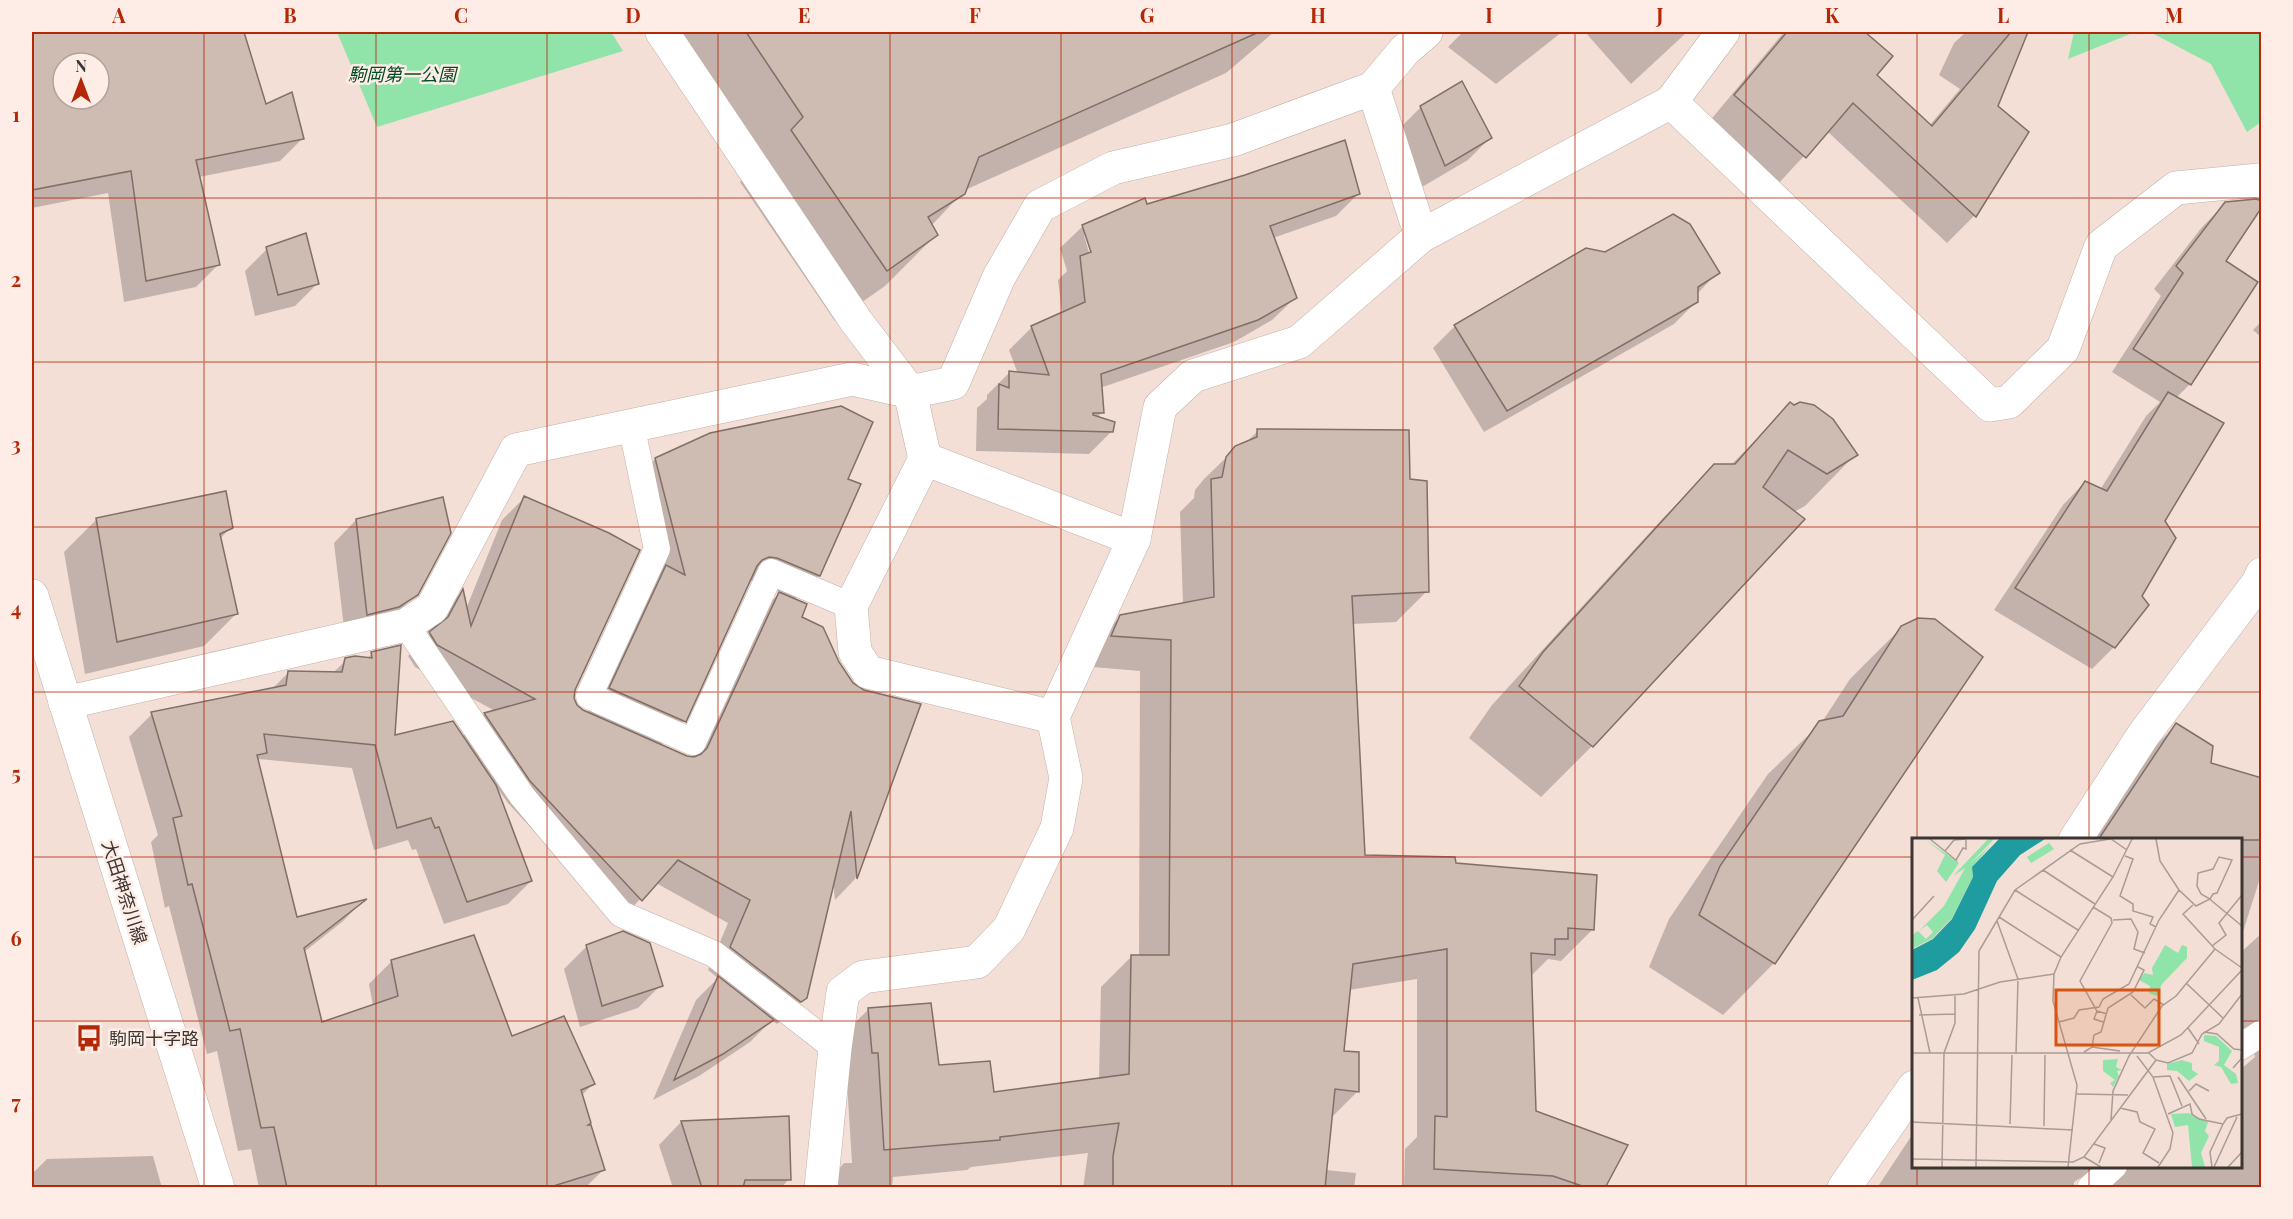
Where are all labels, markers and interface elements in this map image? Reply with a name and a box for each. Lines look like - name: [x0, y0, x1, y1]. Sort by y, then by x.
- text: A: [111, 1, 126, 28]
- text: B: [283, 1, 297, 28]
- text: C: [454, 1, 468, 28]
- text: D: [625, 1, 641, 28]
- text: E: [798, 1, 810, 28]
- text: F: [969, 1, 981, 28]
- text: G: [1140, 1, 1155, 28]
- text: H: [1310, 1, 1326, 28]
- text: I: [1485, 1, 1493, 28]
- text: J: [1655, 1, 1664, 28]
- text: K: [1825, 1, 1840, 28]
- text: L: [1997, 1, 2009, 28]
- text: M: [2165, 1, 2183, 28]
- north arrow: [51, 51, 111, 111]
- text: N: [75, 55, 87, 76]
- park label: 駒岡第一公園: [348, 62, 459, 86]
- text: 1: [12, 100, 20, 127]
- text: 2: [11, 265, 21, 292]
- text: 3: [11, 430, 21, 457]
- text: 4: [11, 594, 21, 621]
- text: 5: [11, 759, 21, 786]
- street label: 大田神奈川線: [97, 837, 153, 947]
- inset map: [1912, 838, 2242, 1168]
- text: 6: [10, 924, 22, 951]
- bus stop icon: 駒岡十字路: [74, 1023, 104, 1053]
- place label: 駒岡十字路: [109, 1026, 199, 1050]
- text: 7: [11, 1088, 21, 1115]

